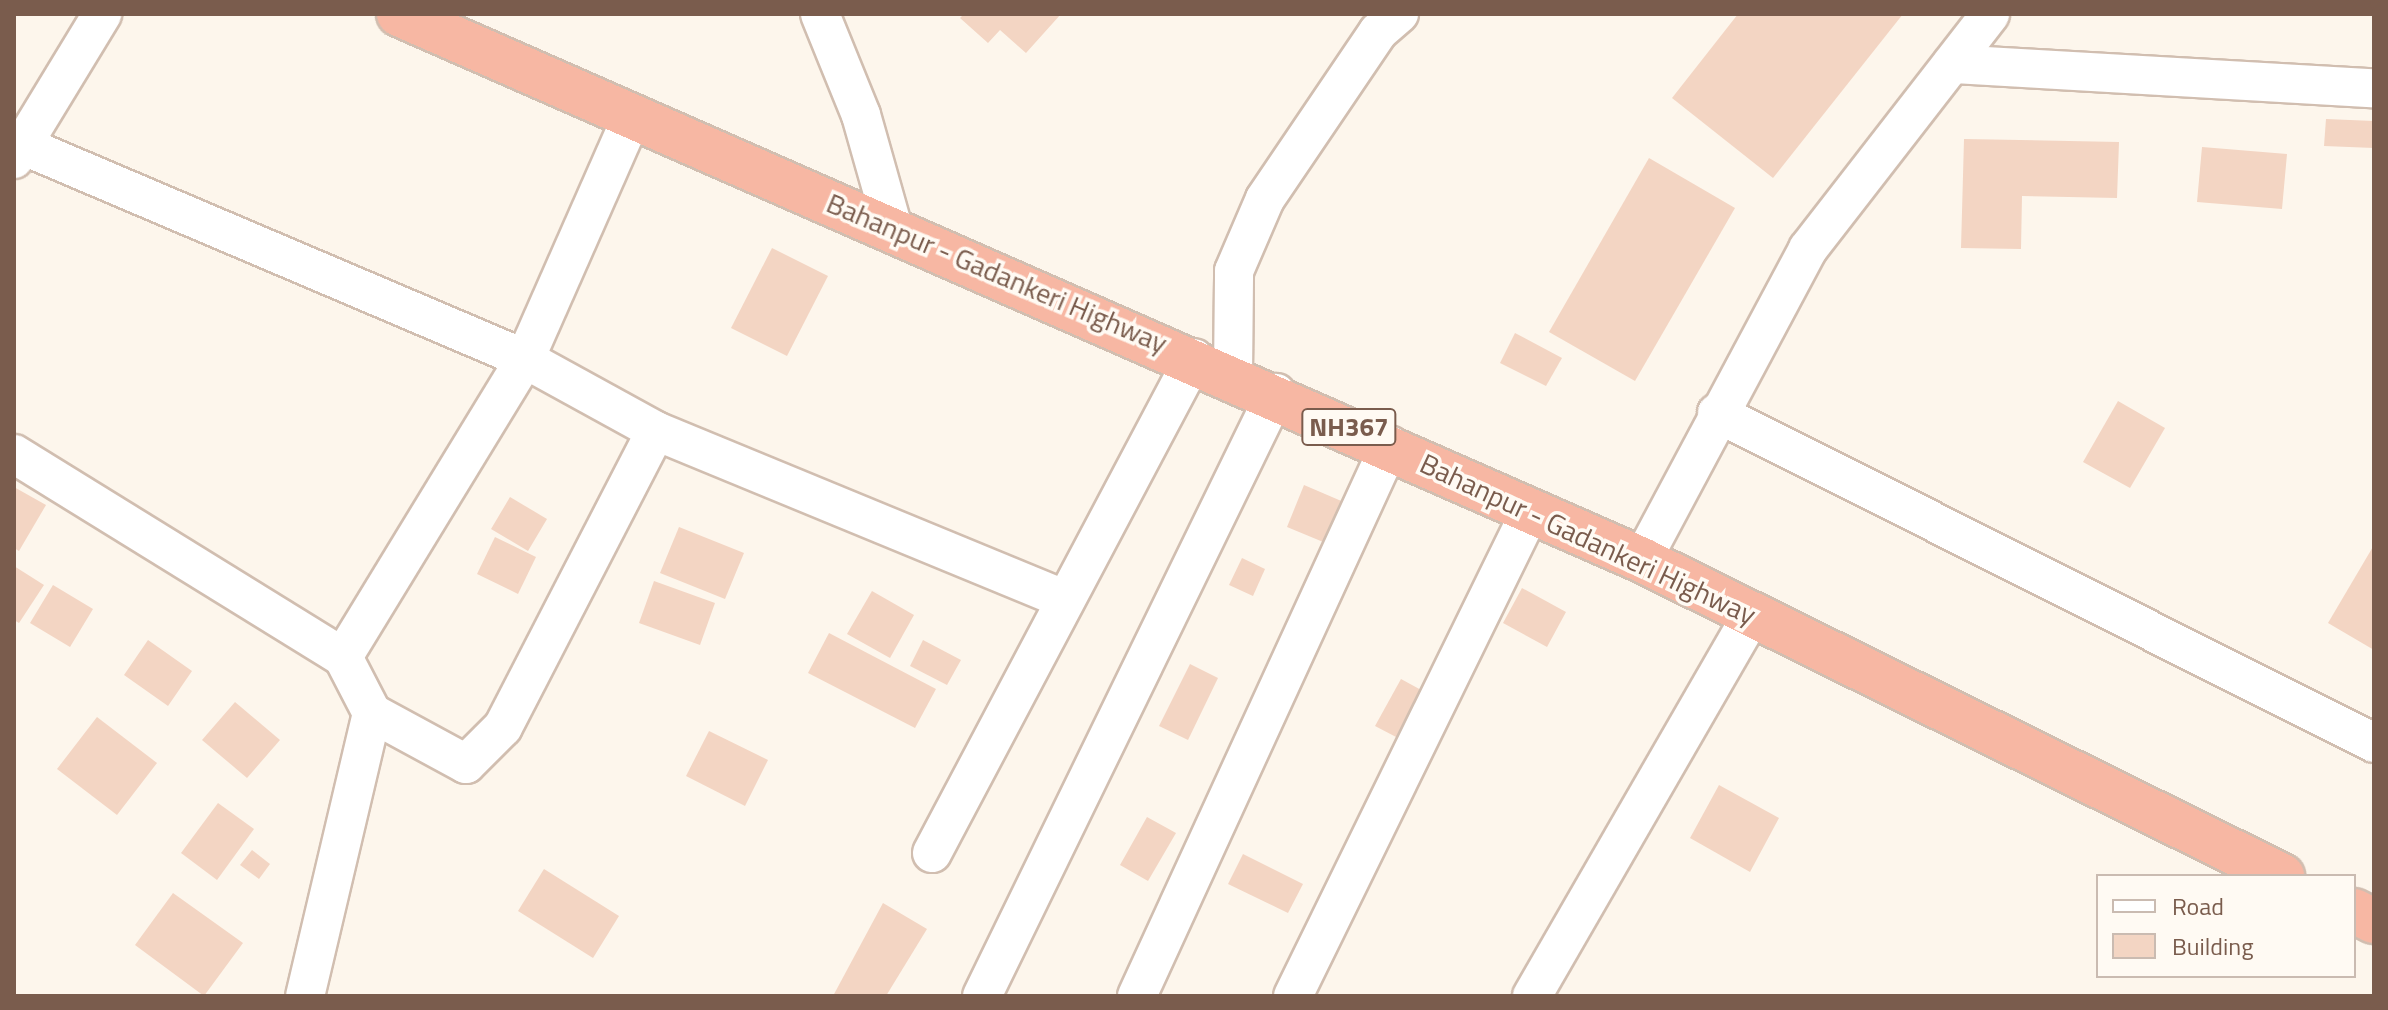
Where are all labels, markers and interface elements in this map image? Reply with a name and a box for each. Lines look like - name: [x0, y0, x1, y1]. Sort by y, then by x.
- street label: Bahanpur - Gadankeri Highway: [822, 186, 1172, 360]
- road number: NH367: [1301, 405, 1397, 449]
- street label: Bahanpur - Gadankeri Highway: [1415, 446, 1761, 632]
- legend: [2096, 874, 2356, 978]
- text: Road: [2172, 888, 2224, 924]
- text: Building: [2172, 928, 2254, 964]

